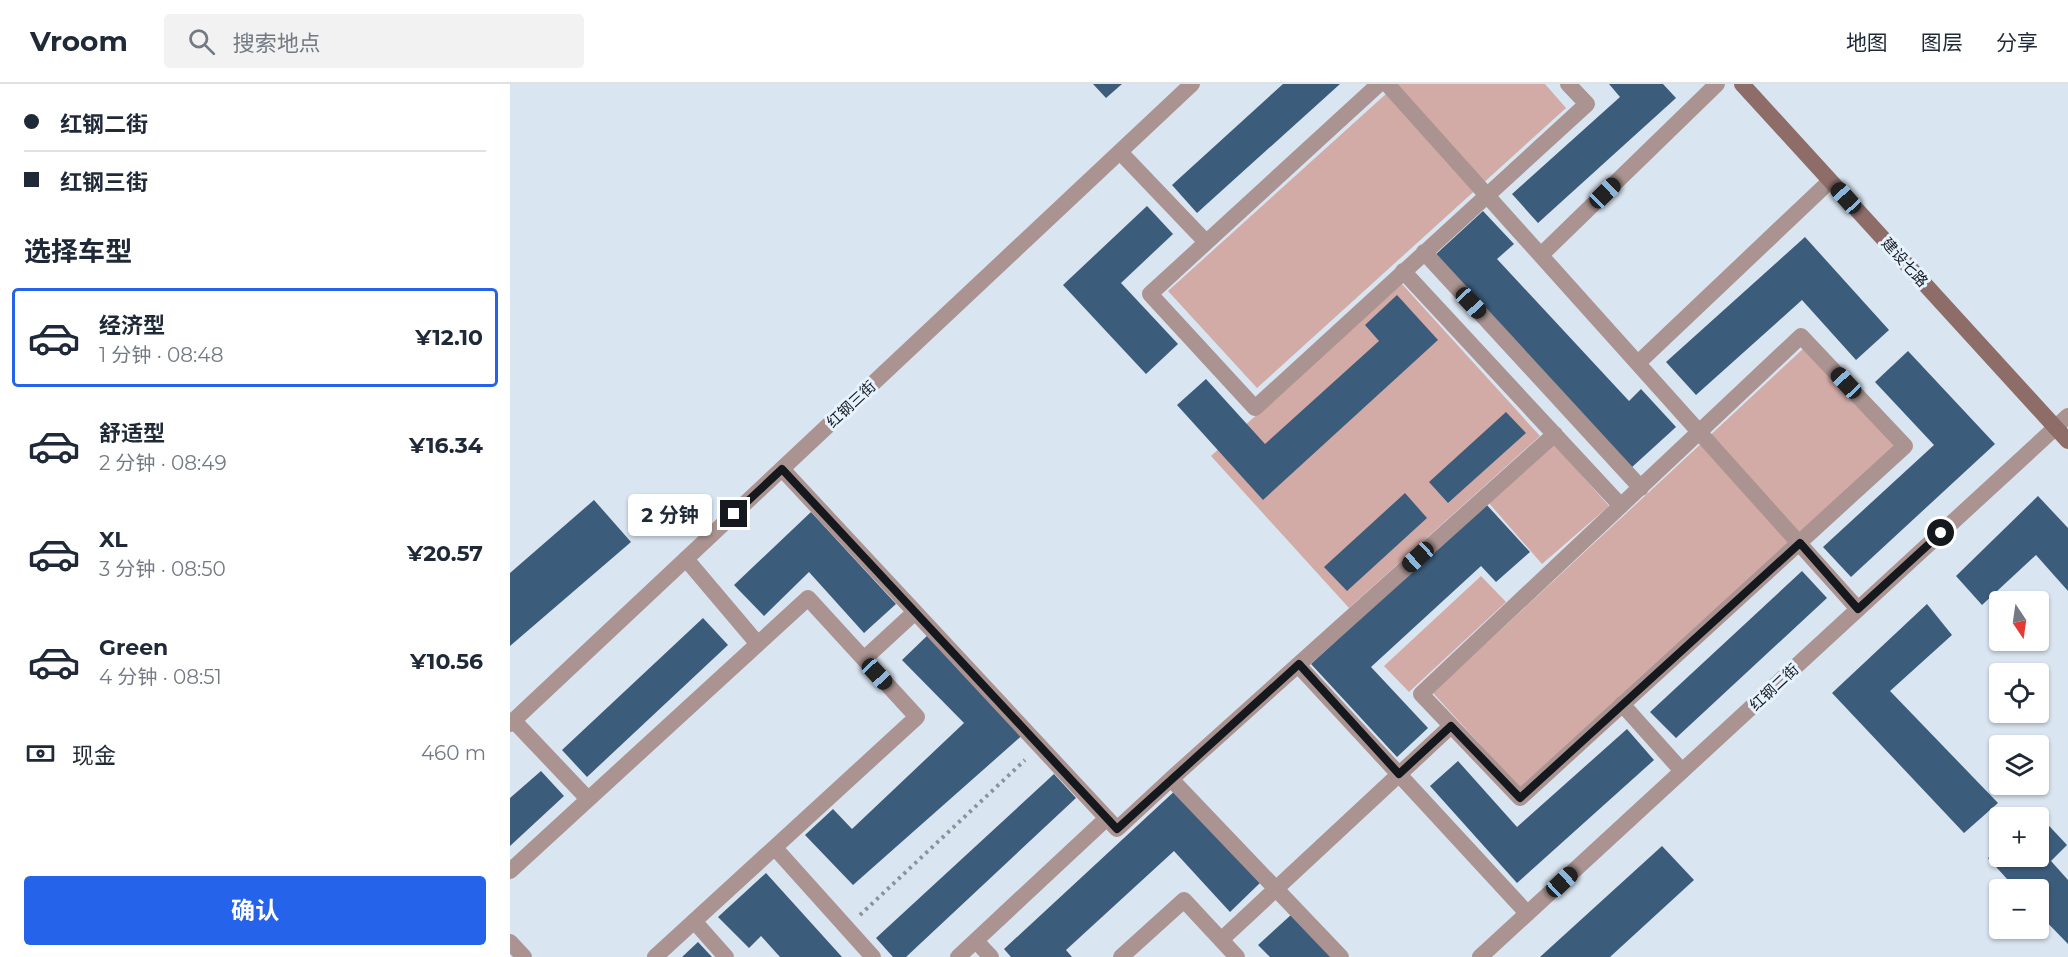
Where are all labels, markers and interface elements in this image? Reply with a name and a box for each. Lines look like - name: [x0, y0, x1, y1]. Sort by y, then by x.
- search box: [164, 14, 584, 68]
- text: Vroom: [30, 24, 128, 58]
- icon: search: [185, 25, 218, 58]
- text: 搜索地点: [233, 30, 321, 57]
- text: 地图: [1846, 30, 1888, 55]
- text: 图层: [1921, 30, 1963, 55]
- text: 分享: [1996, 30, 2038, 55]
- text: 红钢二街: [60, 111, 148, 138]
- text: 红钢三街: [60, 169, 148, 196]
- car: [1586, 174, 1624, 212]
- car: [1827, 179, 1865, 217]
- street label: 建设七路: [1878, 233, 1932, 291]
- text: 选择车型: [24, 235, 132, 268]
- car: [1452, 284, 1490, 322]
- icon: car: [27, 311, 81, 365]
- text: 经济型: [99, 312, 165, 339]
- text: ¥12.10: [415, 324, 483, 351]
- text: 1 分钟 · 08:48: [99, 343, 223, 367]
- car: [1827, 364, 1865, 402]
- street label: 红钢三街: [823, 377, 879, 431]
- icon: car: [27, 419, 81, 473]
- text: 舒适型: [99, 420, 165, 447]
- text: ¥16.34: [409, 432, 483, 459]
- text: 2 分钟 · 08:49: [99, 451, 227, 475]
- callout: 2 分钟: [629, 493, 713, 535]
- route end: [720, 500, 747, 527]
- text: 2 分钟: [641, 503, 699, 527]
- route start: [1927, 519, 1954, 546]
- text: XL: [99, 526, 128, 553]
- icon: car: [27, 527, 81, 581]
- car: [1399, 538, 1437, 576]
- text: ¥20.57: [407, 540, 483, 567]
- text: 3 分钟 · 08:50: [99, 557, 226, 581]
- north arrow: [1989, 591, 2049, 651]
- map controls: [1989, 591, 2049, 939]
- text: Green: [99, 634, 168, 661]
- icon: car: [27, 635, 81, 689]
- text: ¥10.56: [410, 648, 483, 675]
- car: [858, 655, 896, 693]
- street label: 红钢二街: [1746, 660, 1802, 714]
- button: locate: [1989, 663, 2049, 723]
- text: 4 分钟 · 08:51: [99, 665, 222, 689]
- button: layers: [1989, 735, 2049, 795]
- icon: cash: [24, 737, 57, 770]
- text: 460 m: [421, 741, 486, 765]
- text: 现金: [72, 742, 116, 769]
- button: +: [1989, 807, 2049, 867]
- car: [1543, 863, 1581, 901]
- button: 确认: [24, 876, 486, 945]
- button: −: [1989, 879, 2049, 939]

